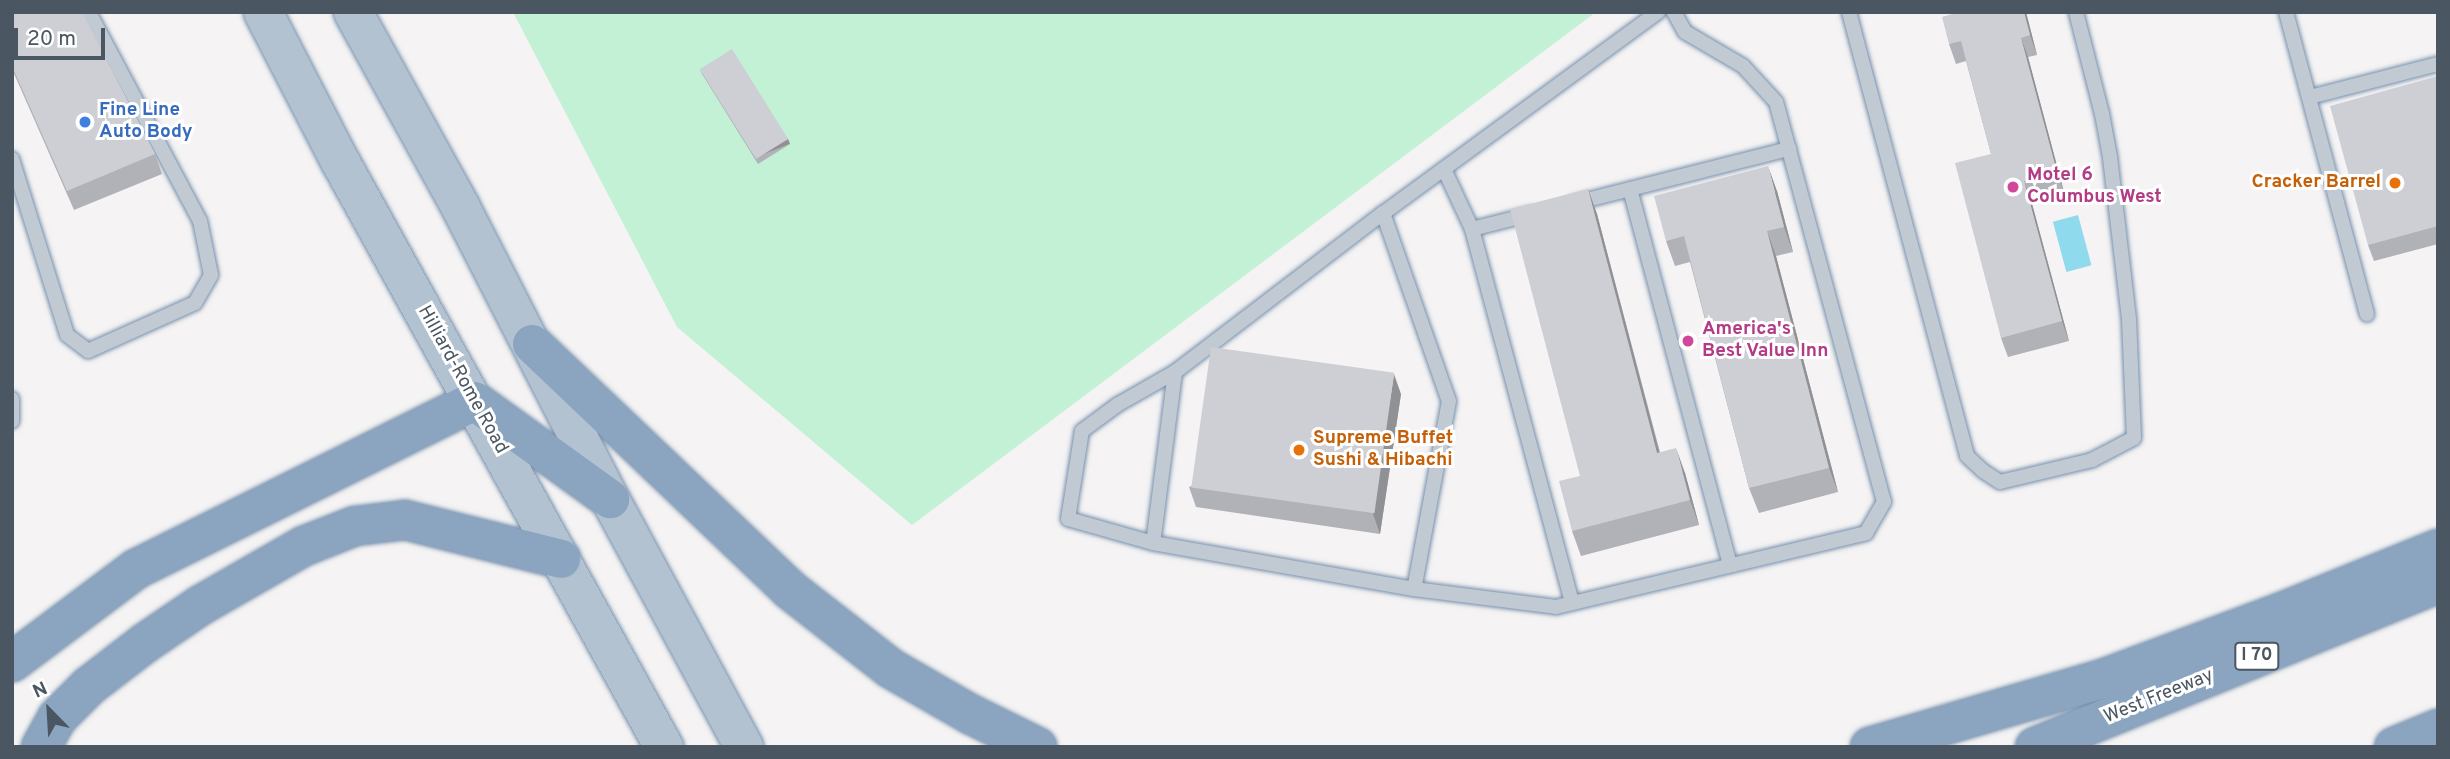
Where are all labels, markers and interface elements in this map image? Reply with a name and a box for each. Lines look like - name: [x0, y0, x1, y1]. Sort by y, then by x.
- scale bar: [18, 14, 108, 58]
- text: 20 m: [27, 26, 76, 53]
- place label: Fine Line Auto Body: [99, 100, 193, 144]
- marker: Fine Line Auto Body: [77, 114, 93, 130]
- place label: Motel 6 Columbus West: [2027, 165, 2162, 209]
- place label: Cracker Barrel: [2252, 172, 2381, 194]
- marker: Cracker Barrel: [2387, 175, 2403, 191]
- marker: Motel 6 Columbus West: [2005, 179, 2021, 195]
- street label: Hilliard-Rome Road: [412, 302, 512, 458]
- place label: America's Best Value Inn: [1702, 319, 1829, 363]
- marker: America's Best Value Inn: [1680, 333, 1696, 349]
- place label: Supreme Buffet Sushi & Hibachi: [1313, 428, 1453, 472]
- marker: Supreme Buffet Sushi & Hibachi: [1291, 442, 1307, 458]
- road number: I 70: [2234, 642, 2280, 670]
- street label: West Freeway: [2101, 665, 2217, 729]
- north arrow: [14, 675, 84, 745]
- text: N: [29, 677, 52, 705]

